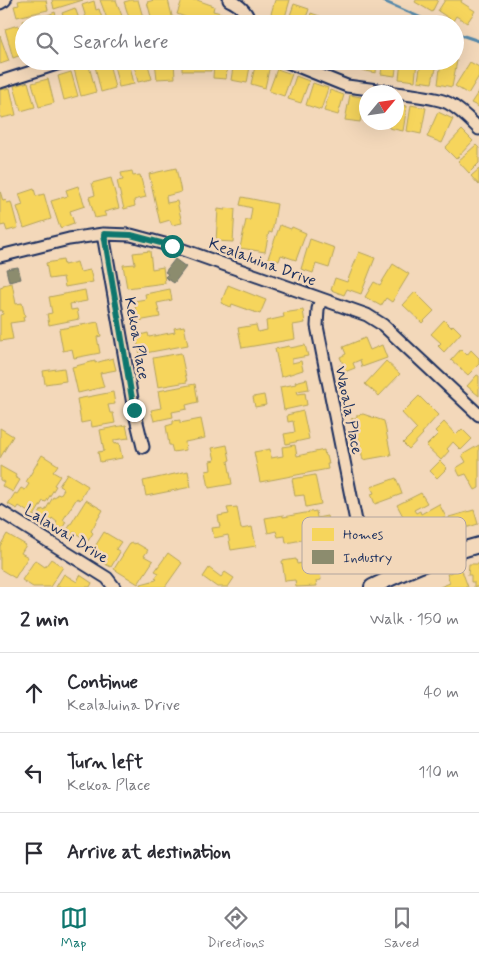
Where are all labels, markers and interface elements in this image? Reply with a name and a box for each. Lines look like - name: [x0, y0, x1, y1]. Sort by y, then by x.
- search box: [15, 15, 464, 70]
- icon: search: [33, 29, 61, 57]
- text: Search here: [73, 30, 169, 55]
- north arrow: [359, 85, 404, 130]
- street label: Kealaluina Drive: [206, 233, 319, 292]
- route start: [161, 235, 184, 258]
- street label: Kekoa Place: [119, 295, 154, 381]
- street label: Waoala Place: [330, 364, 367, 457]
- route end: [123, 399, 146, 422]
- street label: Lalawai Drive: [20, 500, 113, 569]
- legend: [302, 517, 466, 574]
- text: Homes: [343, 526, 384, 544]
- text: Industry: [343, 549, 392, 567]
- text: 2 min: [20, 606, 69, 634]
- text: Walk · 150 m: [370, 609, 459, 630]
- text: Continue: [67, 670, 138, 695]
- icon: ahead: [20, 679, 48, 707]
- text: 40 m: [423, 682, 459, 703]
- text: Kealaluina Drive: [67, 695, 180, 716]
- text: Turn left: [67, 750, 143, 775]
- icon: left: [20, 759, 48, 787]
- text: 110 m: [418, 762, 459, 783]
- text: Kekoa Place: [67, 775, 150, 796]
- icon: arrive: [20, 839, 48, 867]
- text: Arrive at destination: [67, 840, 231, 865]
- tab: Map: [60, 904, 88, 952]
- tab: Directions: [207, 904, 265, 952]
- tab: Saved: [384, 904, 419, 952]

